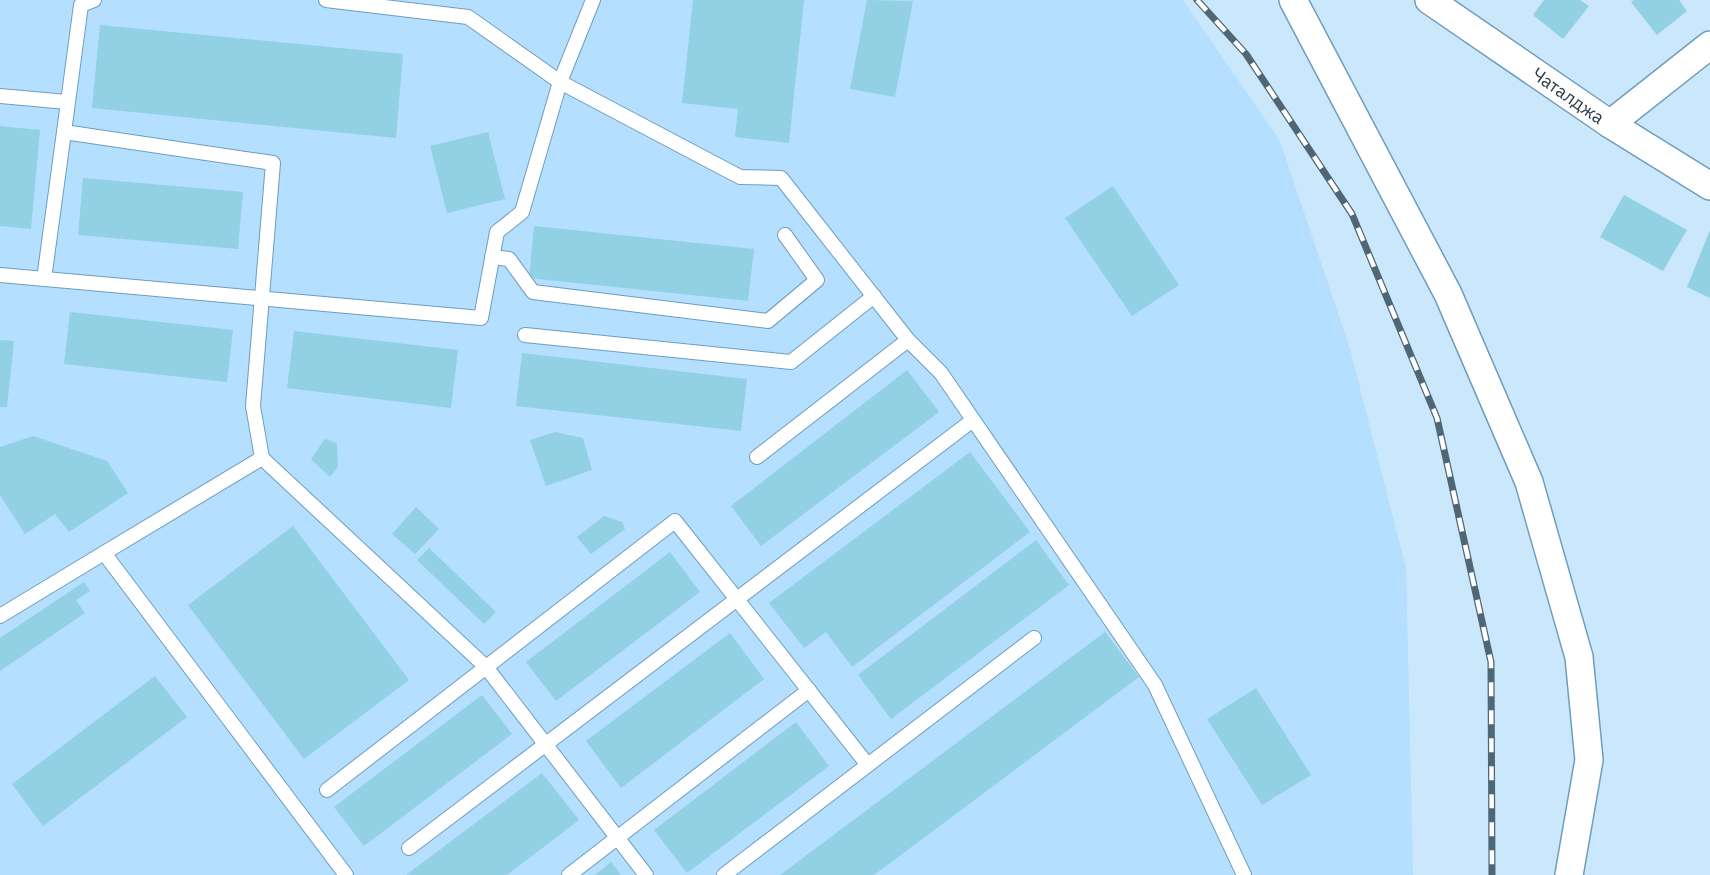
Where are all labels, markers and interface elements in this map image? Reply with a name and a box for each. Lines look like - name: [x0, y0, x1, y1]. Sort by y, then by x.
- street label: Чаталджа: [1528, 62, 1609, 129]

